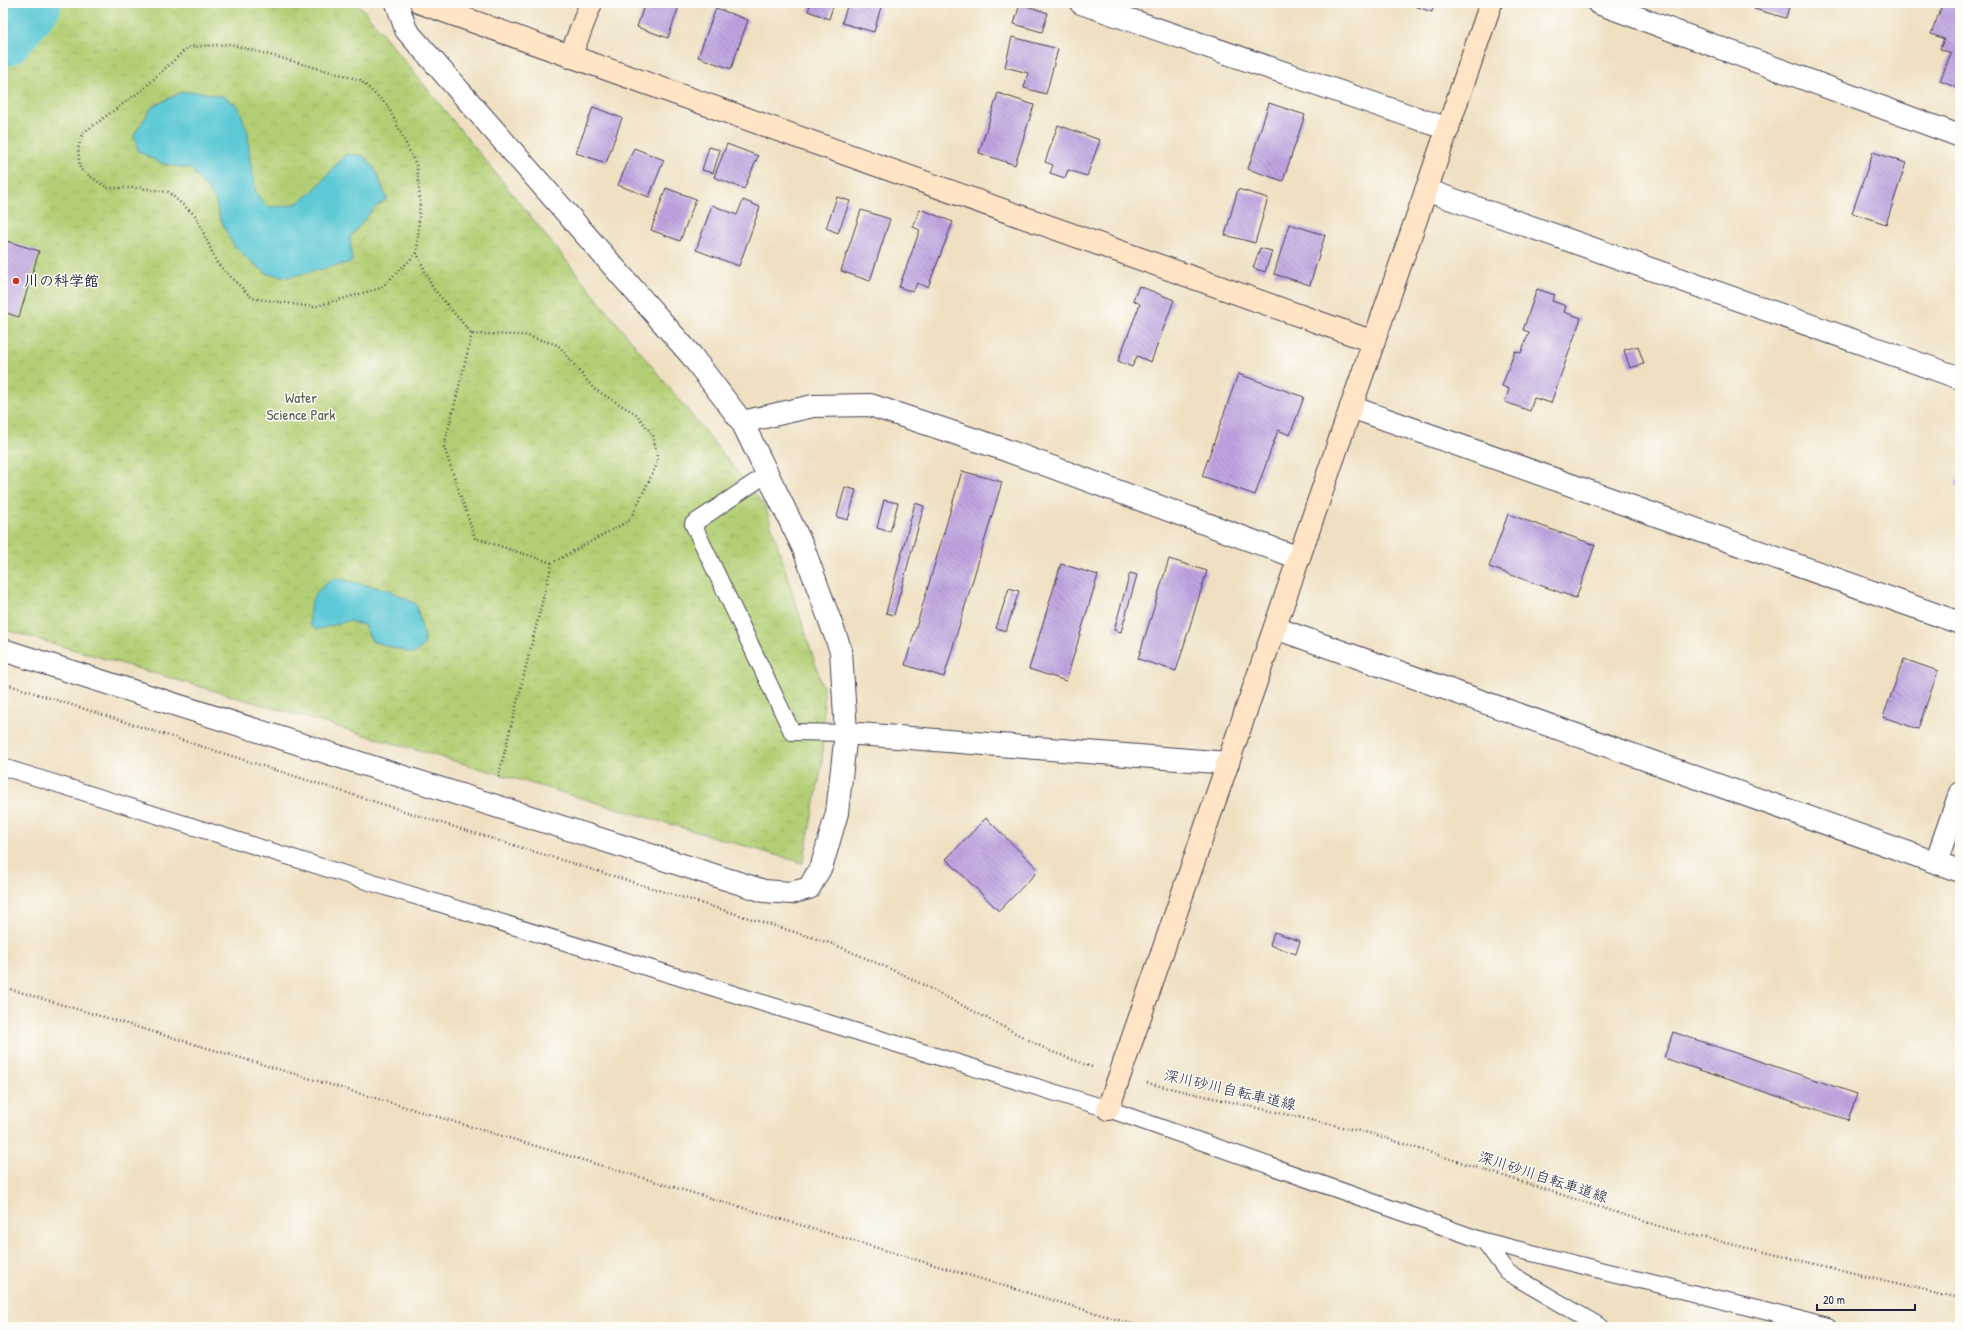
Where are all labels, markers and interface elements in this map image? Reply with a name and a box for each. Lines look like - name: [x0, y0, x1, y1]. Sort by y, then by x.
- place label: 川の科学館: [24, 270, 99, 291]
- marker: 川の科学館: [11, 276, 21, 286]
- park label: Water Science Park: [266, 387, 336, 425]
- street label: 深川砂川自転車道線: [1162, 1064, 1298, 1115]
- street label: 深川砂川自転車道線: [1476, 1146, 1611, 1207]
- scale bar: [1817, 1286, 1915, 1312]
- text: 20 m: [1823, 1291, 1845, 1308]

